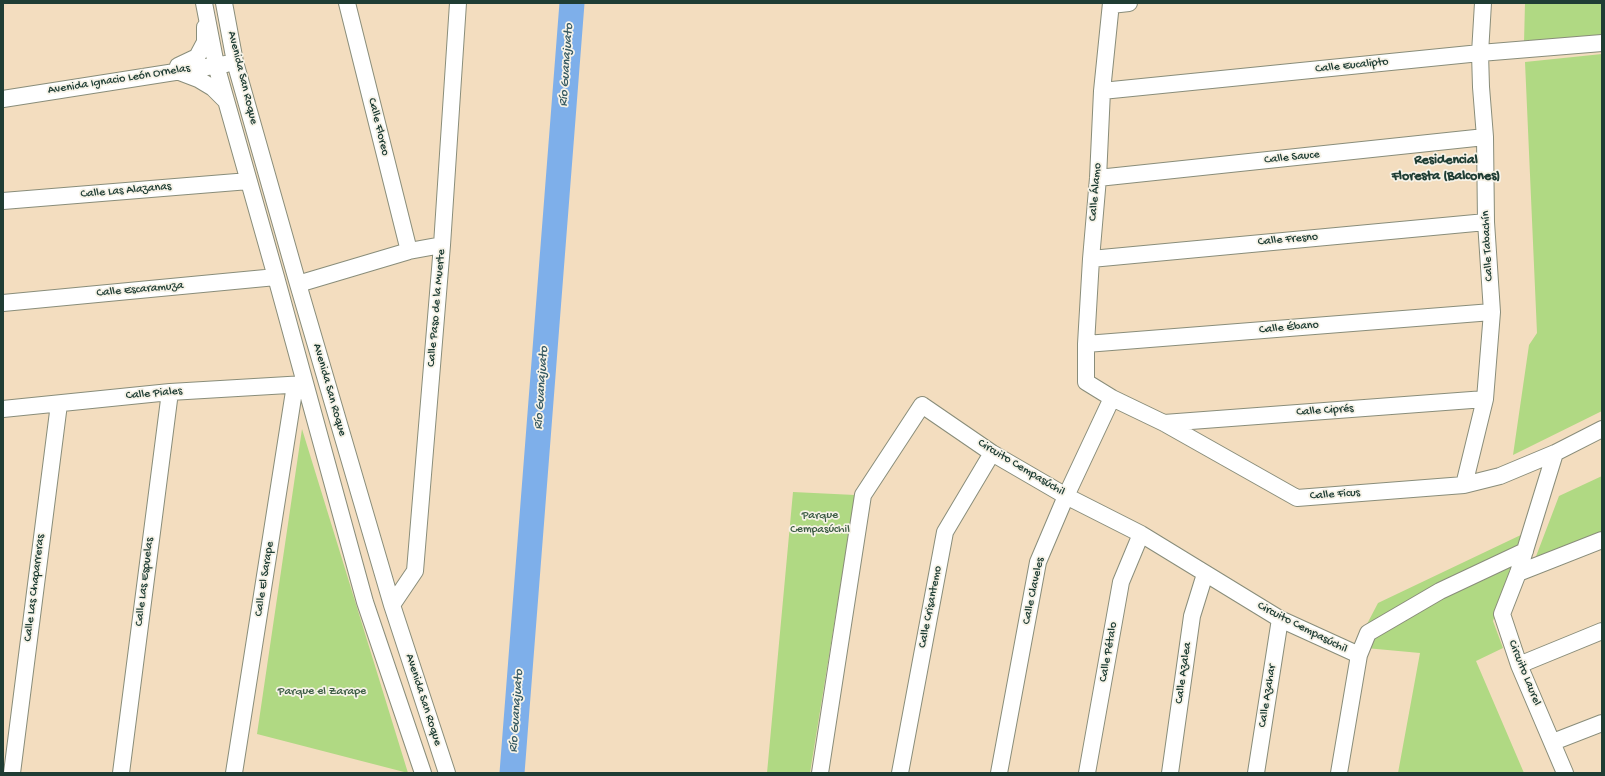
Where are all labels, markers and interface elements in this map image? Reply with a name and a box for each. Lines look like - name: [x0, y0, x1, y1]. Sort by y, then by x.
- water label: Río Guanajuato: [556, 23, 578, 107]
- street label: Avenida San Roque: [223, 30, 261, 126]
- street label: Calle Eucalipto: [1315, 55, 1389, 77]
- street label: Avenida Ignacio León Ornelas: [47, 62, 191, 98]
- street label: Calle Floreo: [364, 97, 392, 157]
- street label: Calle Sauce: [1264, 148, 1320, 168]
- district label: Residencial Floresta (Balcones): [1392, 153, 1500, 186]
- street label: Calle Álamo: [1086, 162, 1106, 222]
- street label: Calle Las Alazanas: [80, 180, 172, 202]
- street label: Calle Tabachín: [1479, 210, 1497, 282]
- street label: Calle Fresno: [1257, 230, 1319, 250]
- street label: Calle Paso de la Muerte: [425, 249, 449, 367]
- street label: Calle Escaramuza: [96, 279, 184, 301]
- street label: Calle Ébano: [1259, 318, 1319, 338]
- street label: Avenida San Roque: [309, 342, 349, 438]
- water label: Río Guanajuato: [531, 346, 553, 430]
- street label: Calle Piales: [125, 384, 183, 404]
- street label: Calle Ciprés: [1296, 402, 1354, 420]
- street label: Circuito Cempasúchil: [975, 436, 1067, 500]
- street label: Calle Ficus: [1309, 486, 1361, 504]
- park label: Parque Cempasúchil: [790, 509, 850, 537]
- street label: Calle Las Chaparreras: [21, 534, 49, 642]
- street label: Calle Las Espuelas: [132, 537, 158, 627]
- street label: Calle El Sarape: [252, 540, 278, 618]
- street label: Calle Claveles: [1020, 556, 1048, 626]
- street label: Calle Crisantemo: [916, 565, 946, 649]
- street label: Circuito Cempasúchil: [1255, 599, 1349, 657]
- street label: Calle Pétalo: [1097, 621, 1121, 683]
- street label: Circuito Laurel: [1504, 638, 1544, 708]
- street label: Calle Azalea: [1173, 641, 1195, 705]
- street label: Avenida San Roque: [401, 652, 445, 748]
- street label: Calle Azahar: [1256, 663, 1280, 729]
- water label: Río Guanajuato: [506, 669, 528, 753]
- park label: Parque el Zarape: [278, 685, 366, 699]

